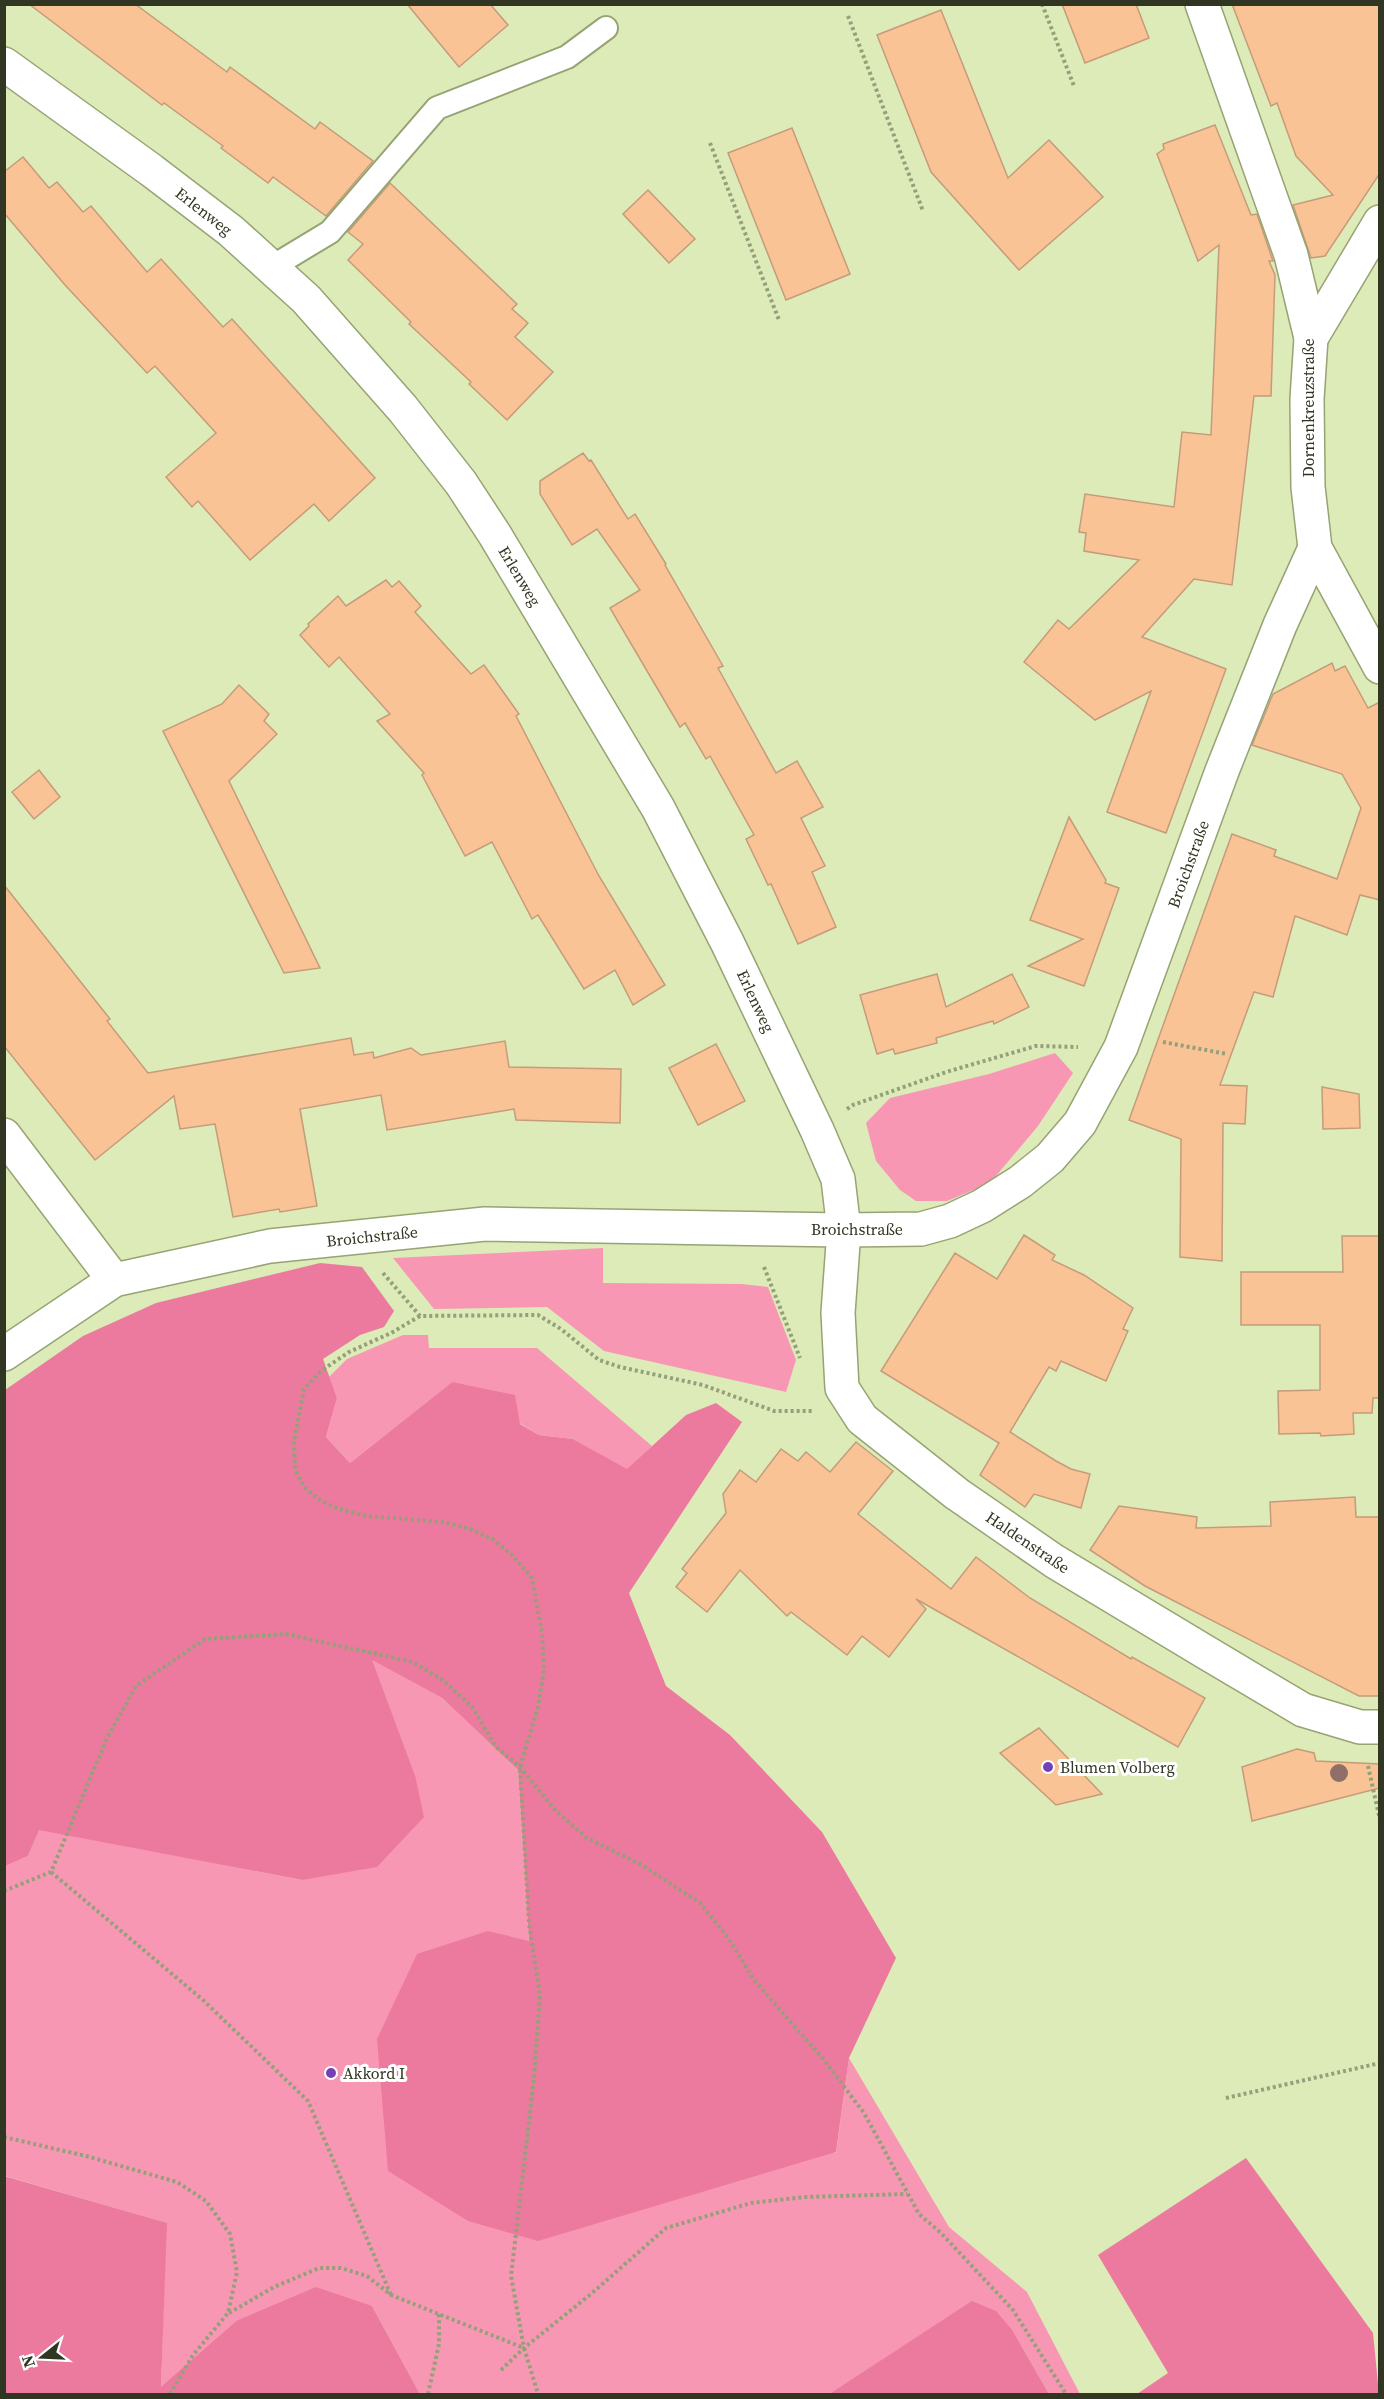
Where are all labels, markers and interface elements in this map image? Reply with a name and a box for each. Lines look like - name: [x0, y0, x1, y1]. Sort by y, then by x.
- street label: Erlenweg: [171, 182, 237, 240]
- street label: Dornenkreuzstraße: [1297, 338, 1319, 478]
- street label: Erlenweg: [493, 542, 547, 610]
- street label: Broichstraße: [1162, 817, 1214, 911]
- street label: Erlenweg: [732, 966, 780, 1036]
- street label: Broichstraße: [811, 1218, 903, 1240]
- street label: Broichstraße: [325, 1220, 419, 1252]
- street label: Haldenstraße: [982, 1506, 1074, 1578]
- place label: Blumen Volberg: [1060, 1756, 1175, 1778]
- marker: Blumen Volberg: [1041, 1760, 1055, 1774]
- place label: Akkord I: [343, 2062, 405, 2084]
- marker: Akkord I: [324, 2066, 338, 2080]
- north arrow: [12, 2327, 72, 2387]
- text: N: [15, 2352, 40, 2371]

